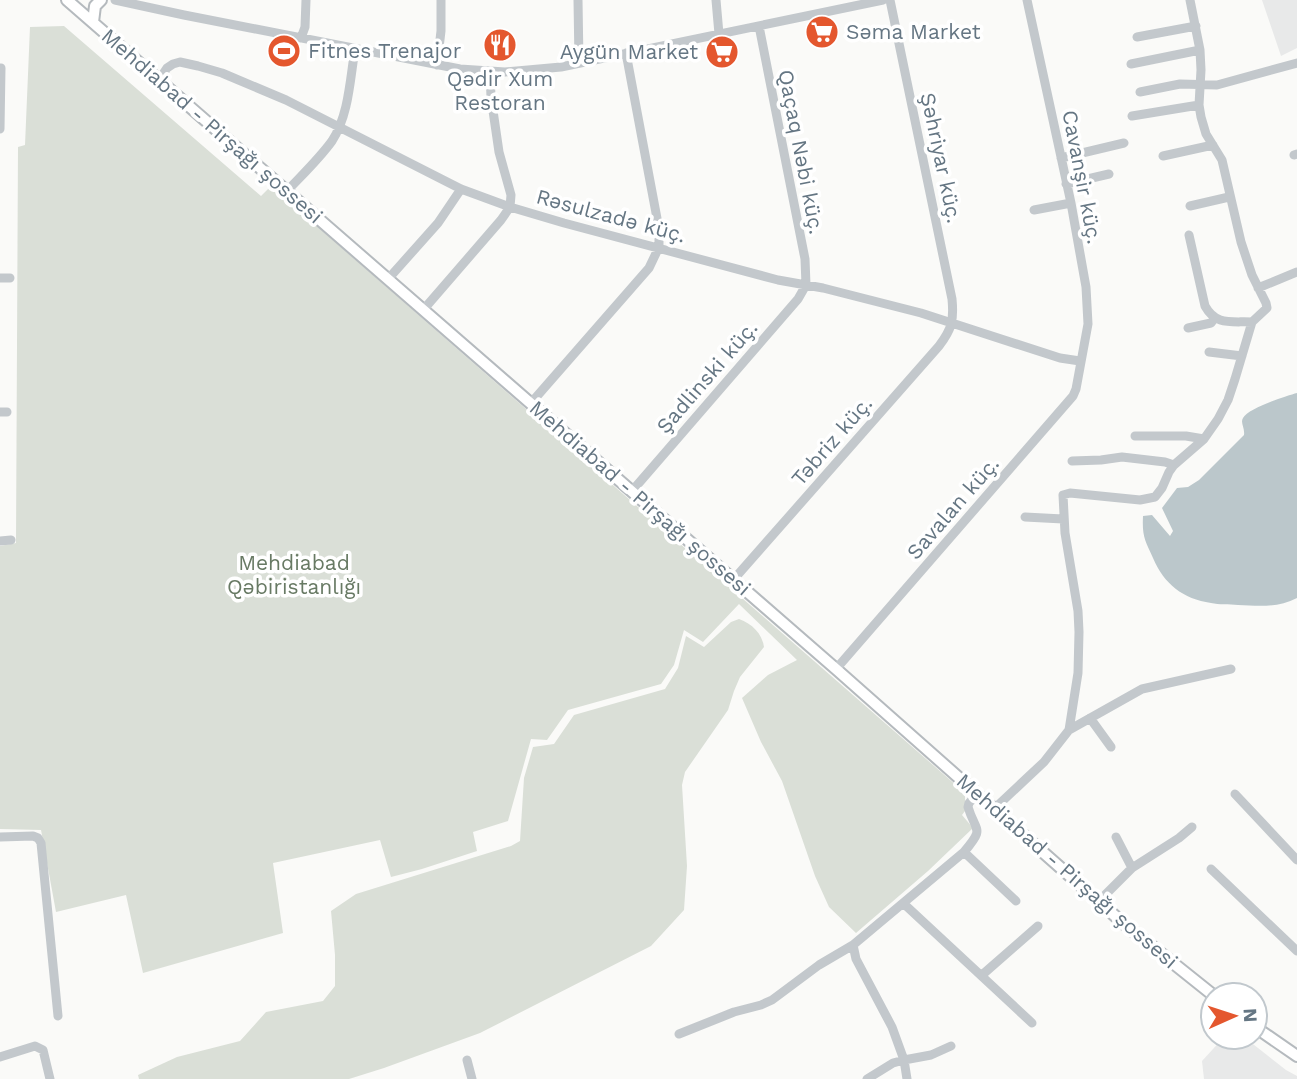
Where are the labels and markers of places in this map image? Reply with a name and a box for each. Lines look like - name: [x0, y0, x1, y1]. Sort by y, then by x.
- supermarket icon: Səma Market: [803, 13, 841, 51]
- place label: Səma Market: [846, 19, 981, 44]
- restaurant icon: Qədir Xum Restoran: [481, 26, 519, 64]
- sports icon: Fitnes Trenajor: [265, 32, 303, 70]
- supermarket icon: Aygün Market: [703, 33, 741, 71]
- place label: Fitnes Trenajor: [308, 38, 462, 63]
- place label: Aygün Market: [560, 39, 698, 64]
- place label: Qədir Xum Restoran: [447, 66, 553, 115]

